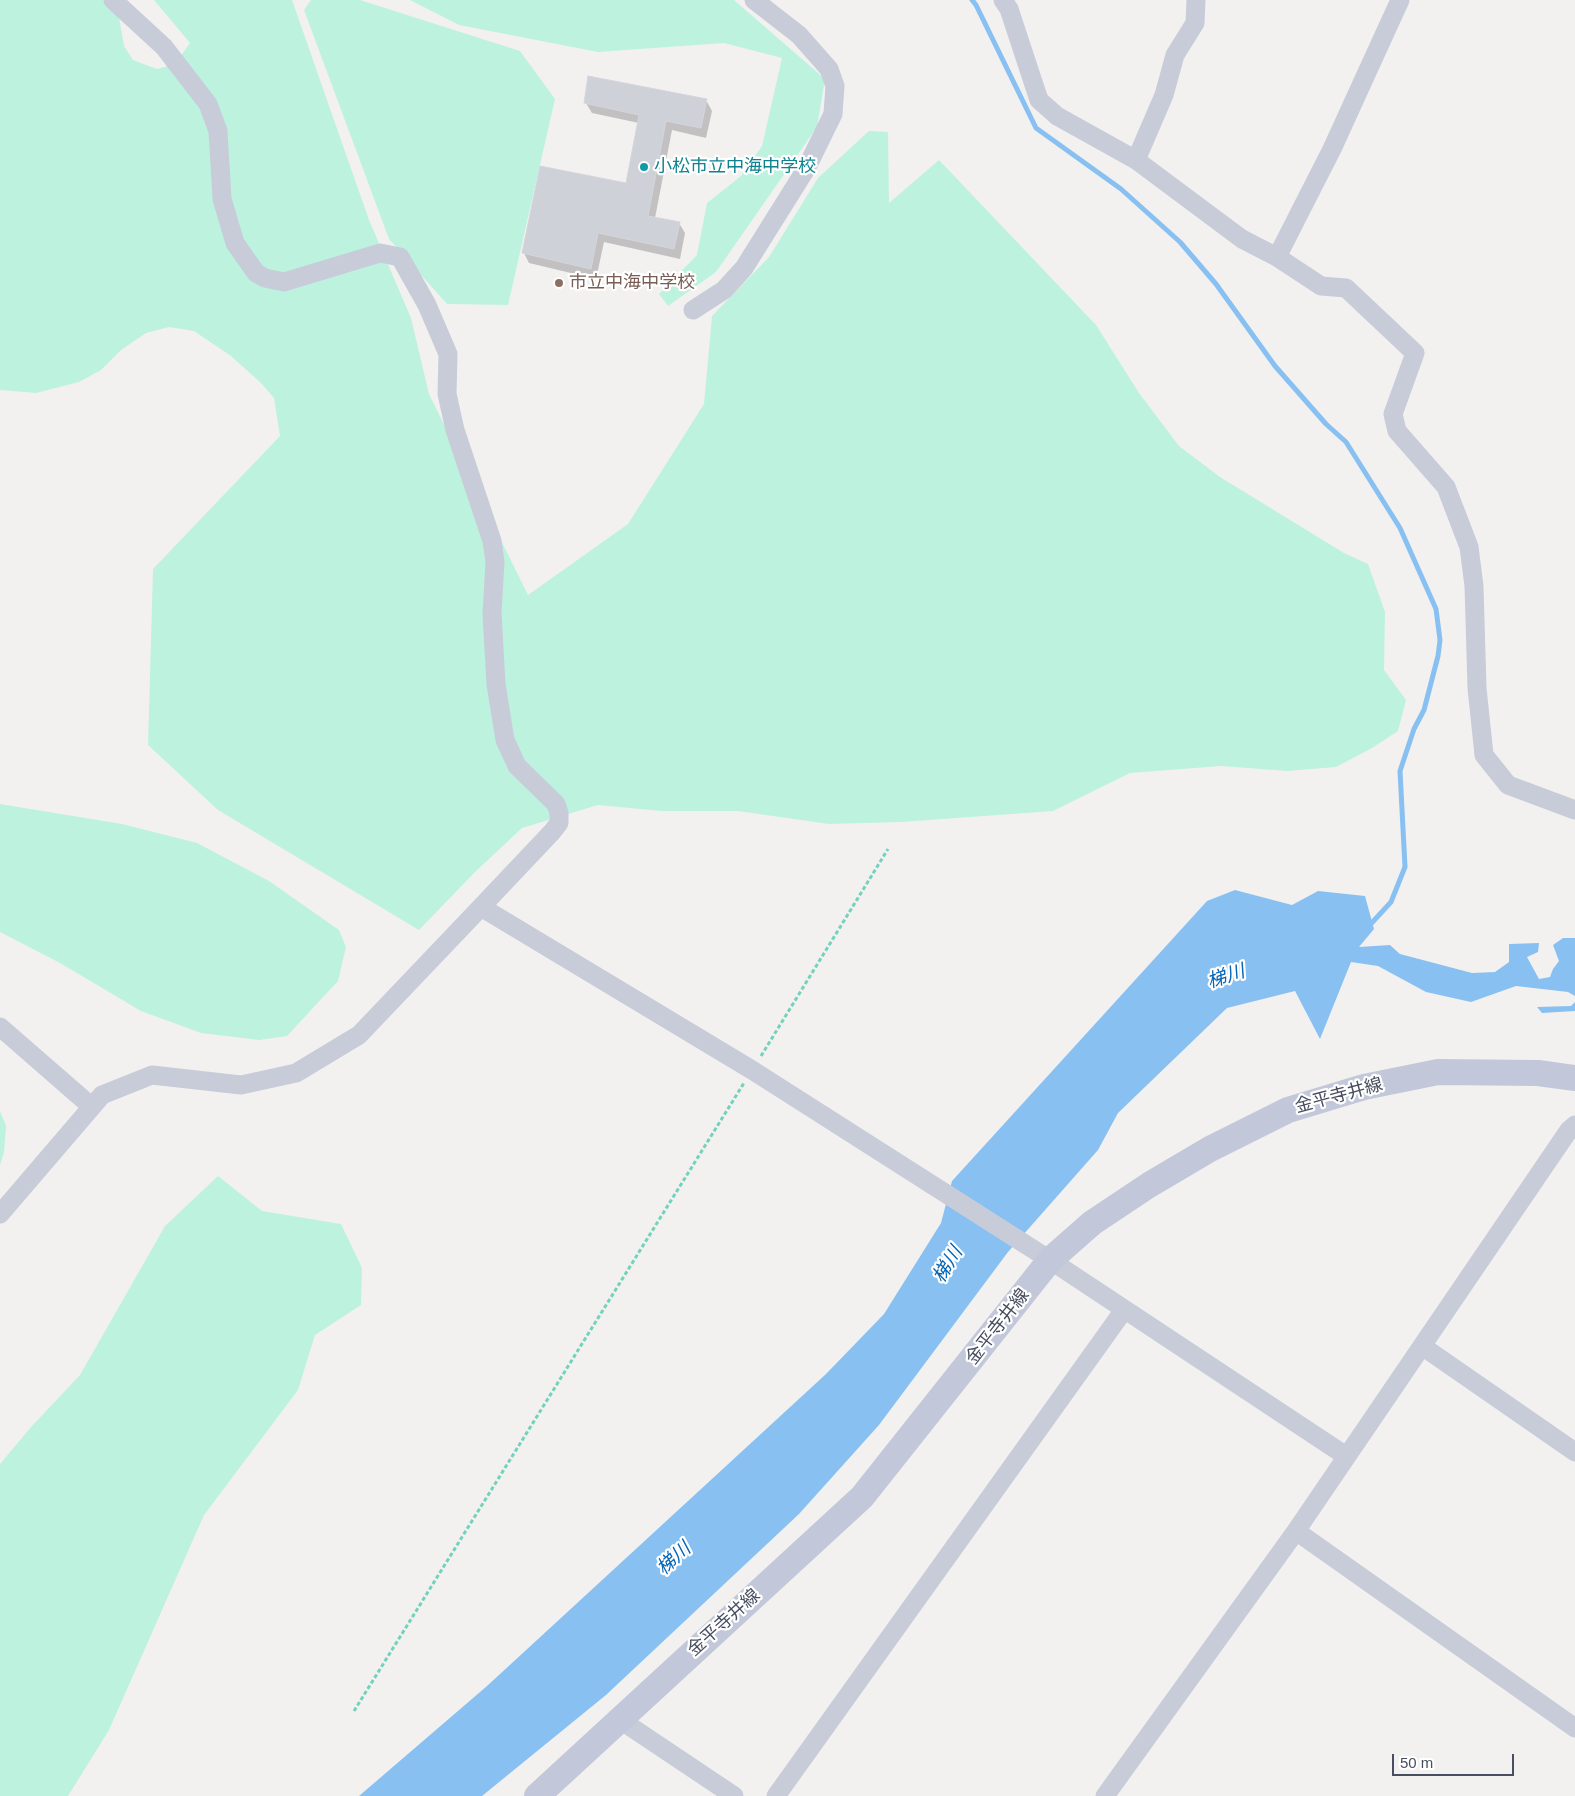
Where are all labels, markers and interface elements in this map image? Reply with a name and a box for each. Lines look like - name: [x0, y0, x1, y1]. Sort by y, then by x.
- place label: 小松市立中海中学校: [654, 156, 816, 178]
- marker: 小松市立中海中学校: [638, 161, 650, 173]
- place label: 市立中海中学校: [569, 272, 695, 294]
- marker: 市立中海中学校: [553, 277, 565, 289]
- water label: 梯川: [1204, 960, 1248, 994]
- street label: 金平寺井線: [1293, 1074, 1385, 1118]
- water label: 梯川: [928, 1243, 968, 1287]
- street label: 金平寺井線: [962, 1285, 1034, 1369]
- water label: 梯川: [652, 1538, 696, 1580]
- street label: 金平寺井線: [683, 1585, 765, 1661]
- scale bar: [1395, 1744, 1518, 1776]
- text: 50 m: [1400, 1754, 1433, 1771]

